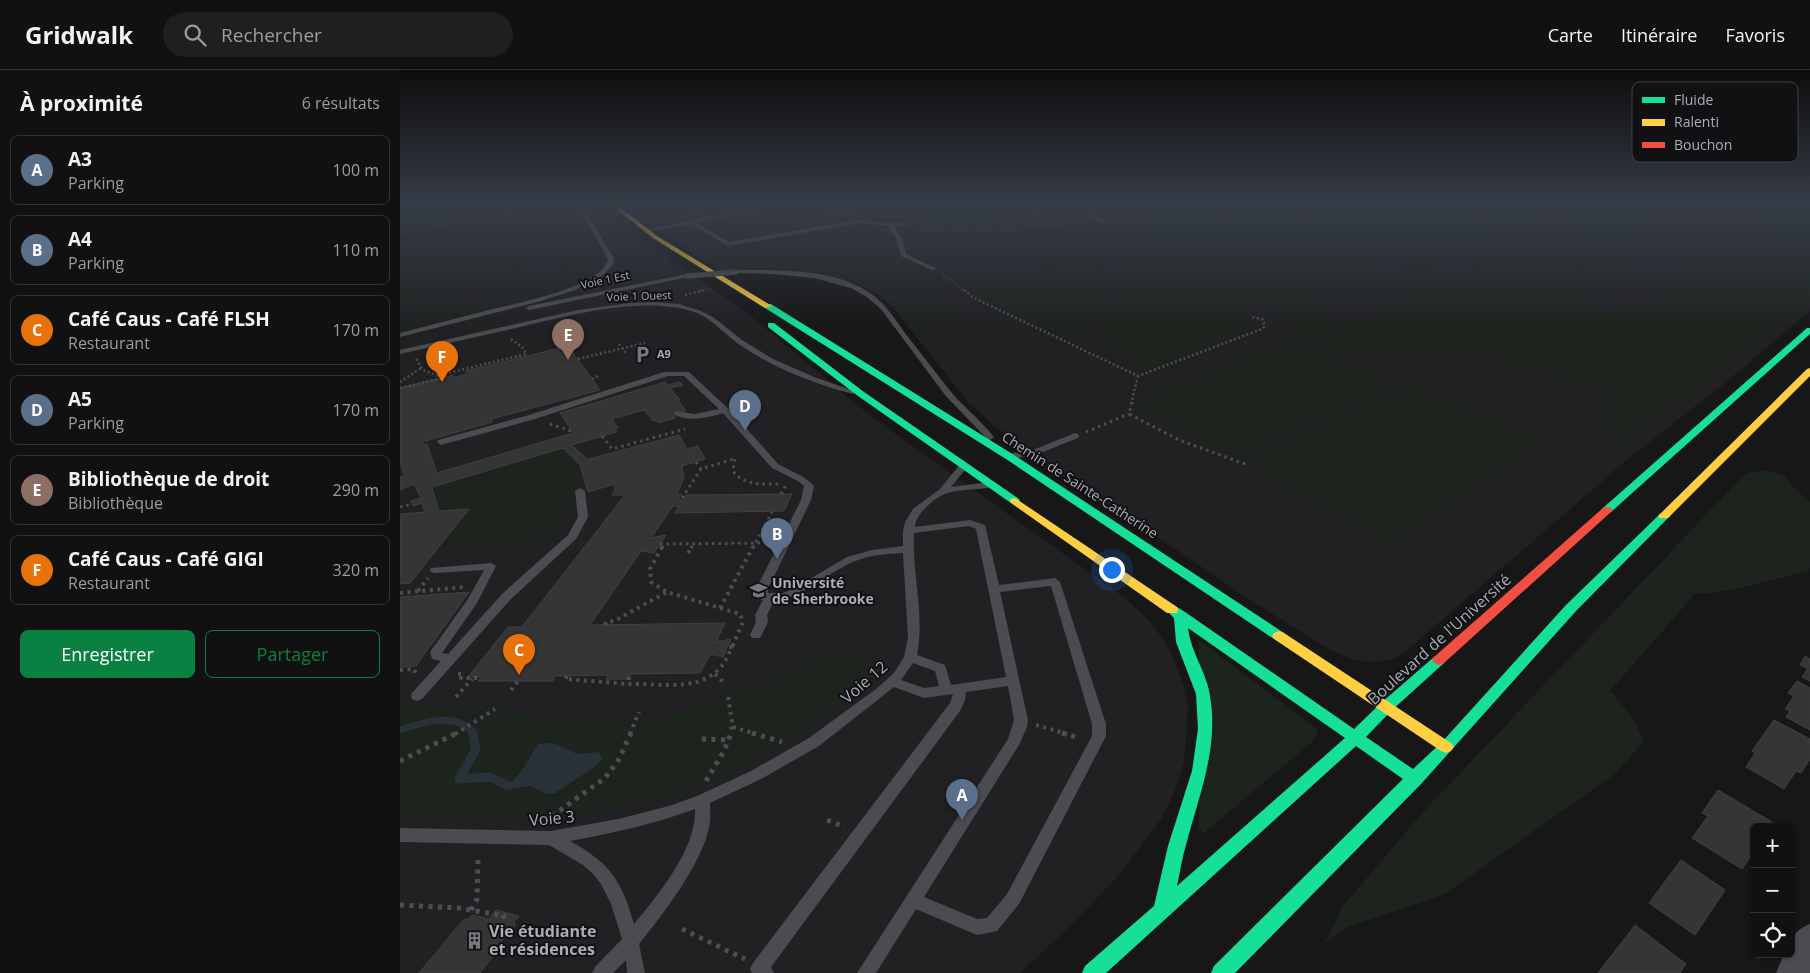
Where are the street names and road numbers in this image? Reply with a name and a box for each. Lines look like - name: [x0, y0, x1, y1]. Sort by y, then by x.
- street label: Voie 1 Est: [579, 267, 631, 292]
- street label: Voie 1 Ouest: [606, 287, 672, 304]
- street label: Chemin de Sainte-Catherine: [998, 427, 1162, 542]
- street label: Boulevard de l'Université: [1363, 569, 1515, 709]
- street label: Voie 12: [836, 656, 892, 708]
- street label: Voie 3: [528, 805, 576, 831]

